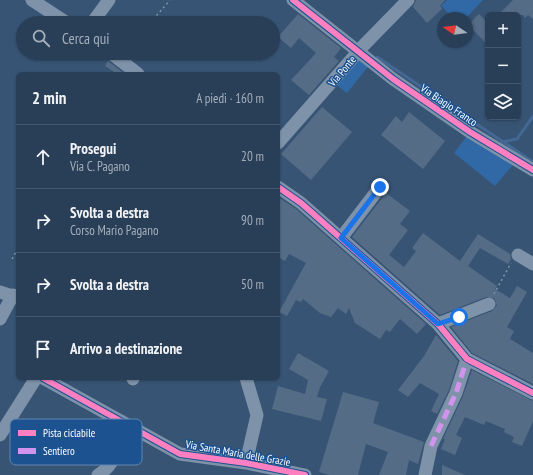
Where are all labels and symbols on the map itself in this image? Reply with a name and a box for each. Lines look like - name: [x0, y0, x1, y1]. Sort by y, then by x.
- north arrow: [437, 12, 473, 48]
- street label: Via Ponte: [324, 52, 359, 90]
- street label: Via Biagio Franco: [417, 80, 480, 129]
- route end: [371, 178, 389, 196]
- route start: [450, 308, 468, 326]
- legend: [10, 419, 142, 465]
- text: Pista ciclabile: [43, 426, 96, 440]
- street label: Via Santa Maria delle Grazie: [183, 437, 292, 469]
- text: Sentiero: [43, 444, 75, 458]

